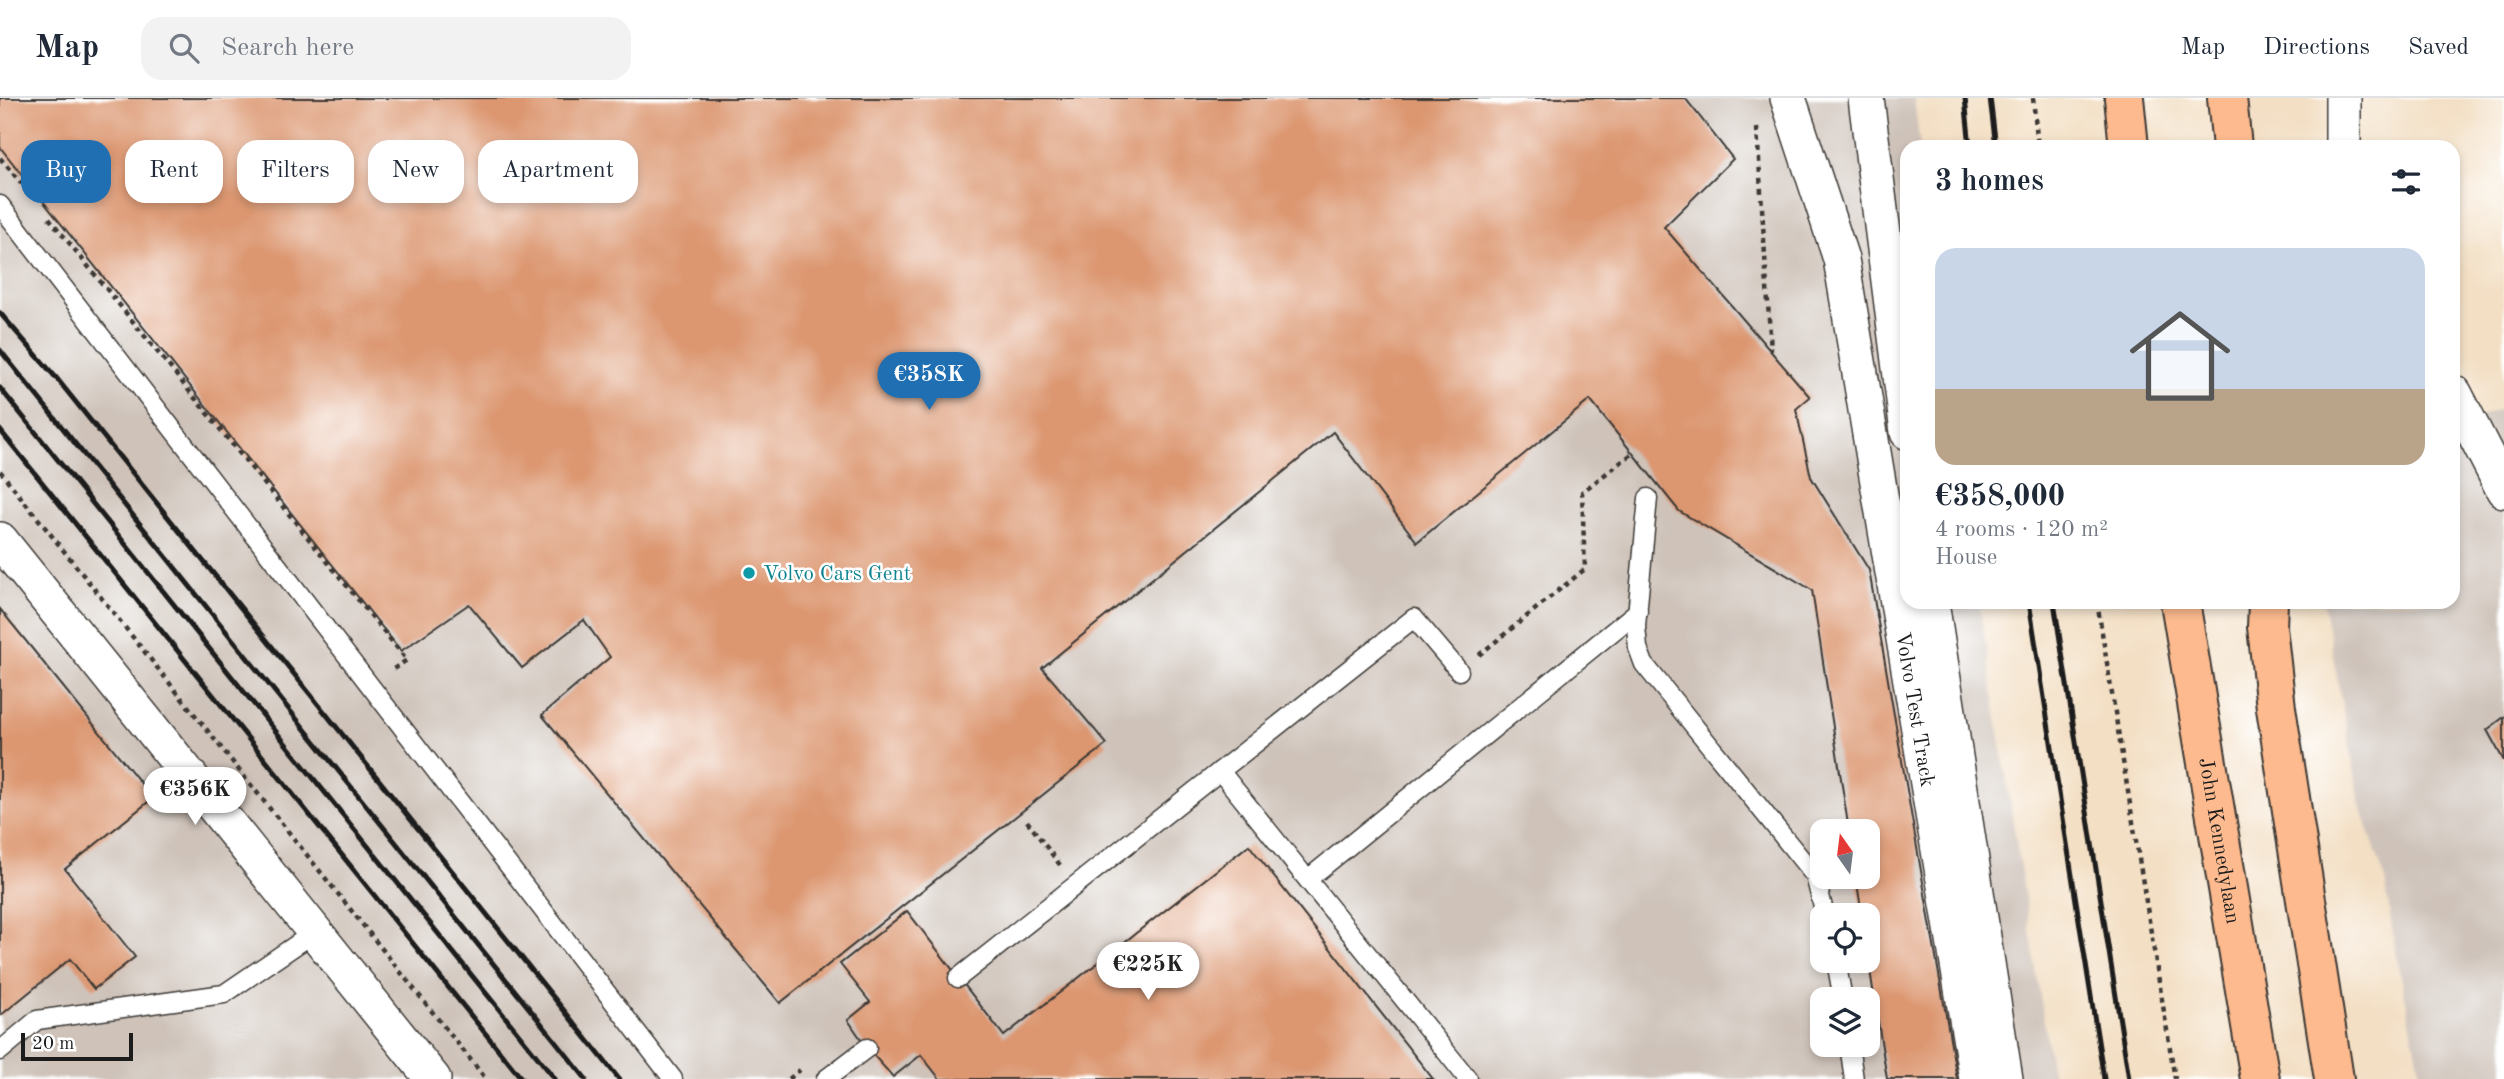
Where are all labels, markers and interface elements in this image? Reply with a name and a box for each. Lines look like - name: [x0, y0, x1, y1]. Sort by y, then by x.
- search box: [141, 17, 631, 80]
- icon: search: [165, 29, 203, 67]
- text: Map: [35, 32, 99, 65]
- text: Search here: [221, 35, 354, 61]
- text: Map: [2181, 36, 2225, 60]
- text: Directions: [2263, 36, 2370, 60]
- text: Saved: [2408, 36, 2469, 60]
- chip: Buy: [21, 140, 111, 203]
- chip: Rent: [125, 140, 223, 203]
- chip: Filters: [237, 140, 354, 203]
- chip: New: [368, 140, 464, 203]
- chip: Apartment: [478, 140, 638, 203]
- icon: filters: [2387, 163, 2425, 201]
- text: 3 homes: [1935, 167, 2044, 197]
- icon: home: [2117, 293, 2243, 419]
- pin: €358K: [880, 352, 978, 412]
- text: €358K: [893, 363, 965, 386]
- text: €358,000: [1935, 482, 2065, 512]
- text: 4 rooms · 120 m²: [1935, 518, 2108, 541]
- text: House: [1935, 546, 1997, 569]
- place label: Volvo Cars Gent: [763, 564, 911, 585]
- marker: Volvo Cars Gent: [741, 565, 757, 581]
- street label: Volvo Test Track: [1891, 631, 1937, 789]
- street label: John Kennedylaan: [2194, 756, 2243, 926]
- pin: €356K: [146, 768, 244, 827]
- text: €356K: [159, 778, 231, 801]
- north arrow: [1810, 819, 1880, 889]
- map controls: [1810, 819, 1880, 1057]
- button: locate: [1810, 903, 1880, 973]
- pin: €225K: [1099, 942, 1197, 1002]
- text: €225K: [1112, 953, 1184, 976]
- button: layers: [1810, 987, 1880, 1057]
- scale bar: [21, 1030, 133, 1062]
- text: 20 m: [32, 1035, 74, 1054]

